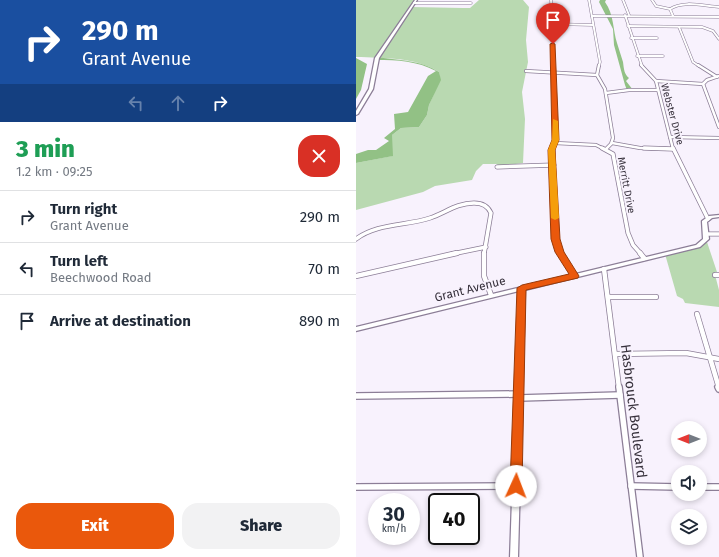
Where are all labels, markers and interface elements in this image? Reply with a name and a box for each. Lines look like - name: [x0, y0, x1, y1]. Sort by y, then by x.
- pin: [536, 3, 570, 44]
- icon: arrive: [542, 9, 564, 31]
- text: 290 m: [82, 14, 159, 47]
- icon: right: [16, 16, 68, 68]
- text: Grant Avenue: [82, 48, 191, 70]
- street label: Webster Drive: [658, 82, 686, 146]
- icon: left: [125, 92, 147, 114]
- icon: ahead: [167, 92, 189, 114]
- icon: right: [209, 92, 231, 114]
- text: 3 min: [16, 135, 75, 163]
- button: close: [298, 135, 340, 177]
- street label: Merritt Drive: [615, 156, 637, 214]
- text: 1.2 km · 09:25: [16, 164, 92, 179]
- text: Turn right: [50, 200, 117, 218]
- icon: right: [16, 206, 38, 228]
- text: 290 m: [300, 208, 340, 226]
- text: Grant Avenue: [50, 218, 129, 233]
- text: Turn left: [50, 252, 108, 270]
- icon: left: [16, 258, 38, 280]
- text: 70 m: [308, 260, 340, 278]
- text: Beechwood Road: [50, 270, 152, 285]
- street label: Grant Avenue: [433, 273, 507, 305]
- icon: arrive: [16, 310, 38, 332]
- text: Arrive at destination: [50, 312, 191, 330]
- text: 890 m: [299, 312, 340, 330]
- street label: Hasbrouck Boulevard: [617, 343, 650, 479]
- north arrow: [671, 421, 707, 457]
- map controls: [671, 421, 707, 545]
- position arrow: [495, 465, 537, 507]
- button: sound: [671, 465, 707, 501]
- speed limit sign: 40: [428, 493, 480, 545]
- text: 30: [383, 502, 405, 526]
- button: Exit: [16, 503, 174, 549]
- button: Share: [182, 503, 340, 549]
- button: layers: [671, 509, 707, 545]
- text: km/h: [382, 523, 406, 535]

